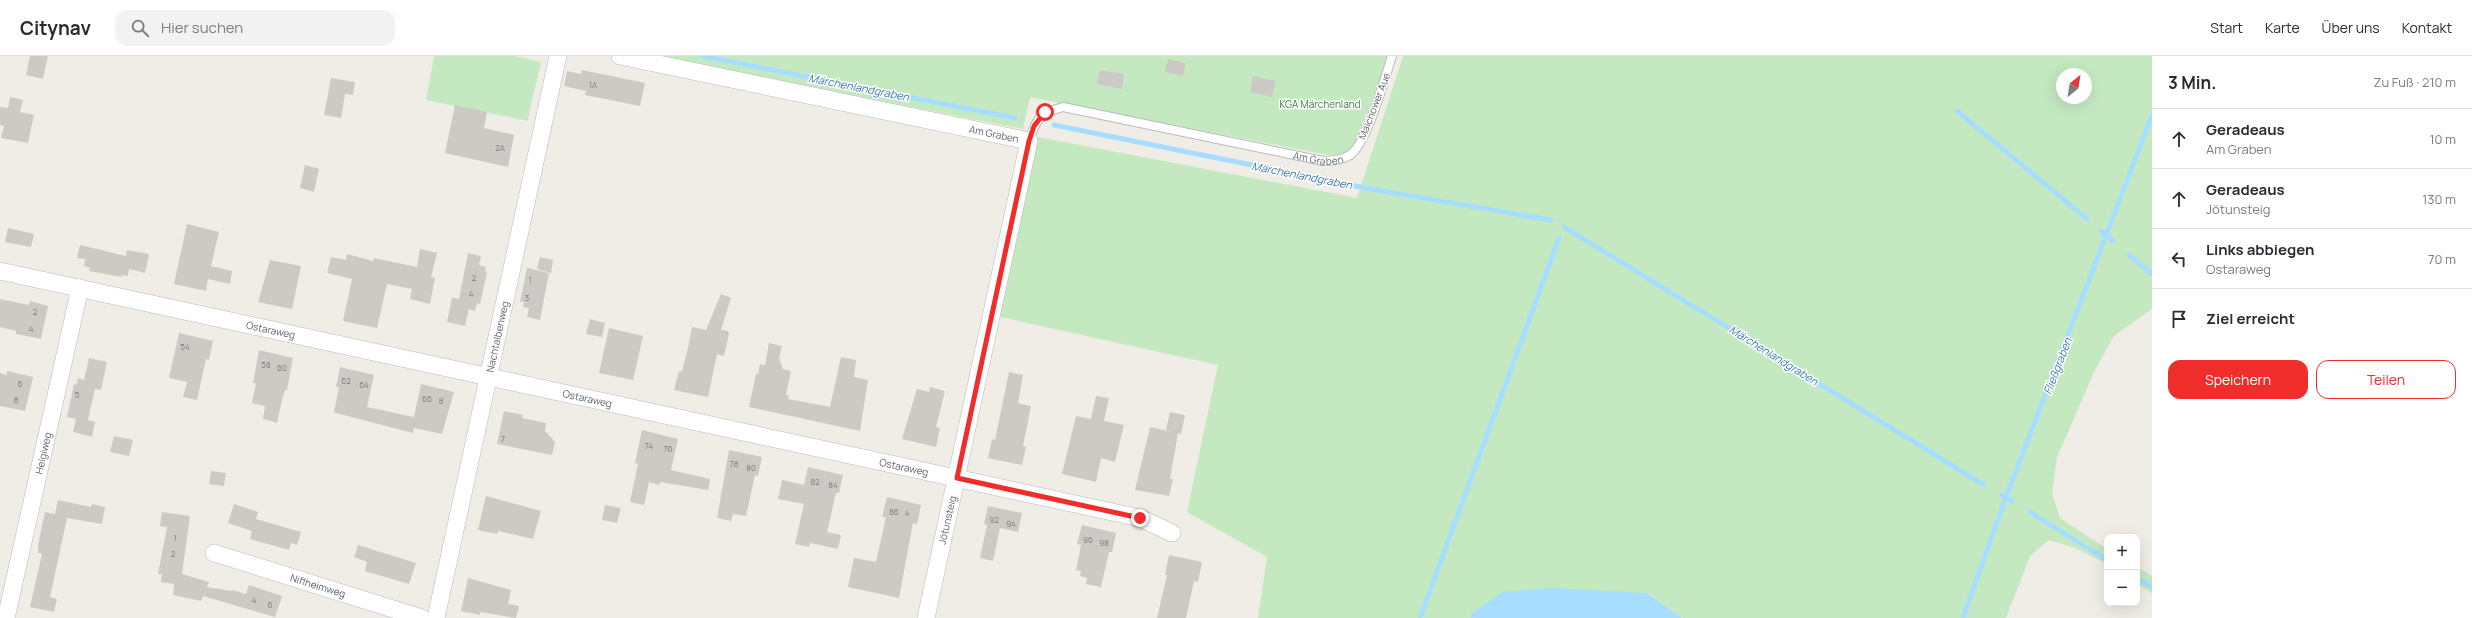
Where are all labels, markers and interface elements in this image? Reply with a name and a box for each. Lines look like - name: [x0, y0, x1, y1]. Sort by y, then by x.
- search box: [115, 10, 395, 46]
- text: Citynav: [20, 15, 91, 41]
- icon: search: [129, 17, 151, 39]
- text: Hier suchen: [161, 17, 243, 38]
- text: Start: [2210, 18, 2243, 37]
- text: Karte: [2265, 18, 2300, 37]
- text: Über uns: [2322, 18, 2380, 37]
- text: Kontakt: [2402, 18, 2452, 37]
- north arrow: [2056, 68, 2092, 104]
- water label: Märchenlandgraben: [807, 70, 911, 104]
- street label: Malchower Aue: [1355, 70, 1393, 141]
- text: 3 Min.: [2168, 71, 2216, 94]
- text: Zu Fuß · 210 m: [2373, 73, 2456, 91]
- house number: 1A: [589, 79, 597, 90]
- park label: KGA Märchenland: [1279, 97, 1361, 111]
- route start: [1036, 103, 1054, 121]
- text: Geradeaus: [2206, 119, 2285, 140]
- street label: Am Graben: [968, 122, 1020, 146]
- icon: ahead: [2168, 128, 2190, 150]
- text: 10 m: [2429, 130, 2456, 148]
- text: Am Graben: [2206, 140, 2272, 158]
- house number: 2A: [495, 142, 505, 153]
- street label: Am Graben: [1292, 148, 1345, 168]
- water label: Märchenlandgraben: [1250, 158, 1354, 192]
- text: Geradeaus: [2206, 179, 2285, 200]
- icon: ahead: [2168, 188, 2190, 210]
- text: 130 m: [2422, 190, 2456, 208]
- text: Jötunsteig: [2206, 200, 2270, 218]
- text: Links abbiegen: [2206, 239, 2314, 260]
- icon: left: [2168, 248, 2190, 270]
- text: 70 m: [2428, 250, 2456, 268]
- text: Ostaraweg: [2206, 260, 2271, 278]
- house number: 2: [472, 272, 477, 283]
- house number: 1: [528, 274, 532, 285]
- house number: 4: [469, 288, 474, 299]
- house number: 3: [525, 292, 529, 303]
- street label: Nachtalbenweg: [483, 299, 512, 374]
- house number: 2: [33, 306, 38, 317]
- icon: arrive: [2168, 308, 2190, 330]
- text: Ziel erreicht: [2206, 308, 2295, 329]
- street label: Ostaraweg: [245, 318, 297, 342]
- water label: Märchenlandgraben: [1727, 322, 1822, 389]
- house number: 4: [29, 323, 34, 334]
- water label: Fließgraben: [2039, 335, 2075, 396]
- house number: 54: [180, 341, 190, 352]
- house number: 58: [261, 359, 271, 370]
- button: Speichern: [2168, 360, 2308, 399]
- button: Teilen: [2316, 360, 2456, 399]
- house number: 60: [277, 362, 287, 373]
- house number: 62: [341, 375, 351, 386]
- house number: 6: [18, 378, 23, 389]
- house number: 64: [359, 379, 369, 390]
- street label: Ostaraweg: [561, 386, 613, 410]
- house number: 5: [75, 389, 80, 400]
- house number: 66: [422, 393, 432, 404]
- house number: 8: [14, 394, 19, 405]
- house number: 8: [439, 395, 444, 406]
- street label: Helgiweg: [31, 431, 54, 475]
- house number: 7: [501, 433, 505, 444]
- house number: 74: [645, 440, 653, 451]
- house number: 76: [664, 443, 673, 454]
- street label: Ostaraweg: [878, 455, 930, 479]
- house number: 78: [730, 458, 739, 469]
- house number: 80: [746, 462, 756, 473]
- house number: 82: [810, 476, 820, 487]
- house number: 84: [828, 479, 838, 490]
- street label: Jötunsteig: [935, 494, 959, 546]
- house number: 86: [889, 506, 899, 517]
- house number: 4: [905, 507, 910, 518]
- route end: [1131, 509, 1149, 527]
- house number: 92: [989, 514, 999, 525]
- house number: 94: [1006, 518, 1016, 529]
- house number: 1: [173, 532, 177, 543]
- house number: 96: [1083, 534, 1093, 545]
- map controls: [2104, 534, 2140, 606]
- button: +: [2104, 534, 2140, 570]
- house number: 98: [1099, 537, 1109, 548]
- house number: 2: [171, 548, 176, 559]
- street label: Niflheimweg: [289, 570, 348, 601]
- button: −: [2104, 570, 2140, 606]
- house number: 4: [252, 594, 257, 605]
- house number: 6: [268, 599, 273, 610]

